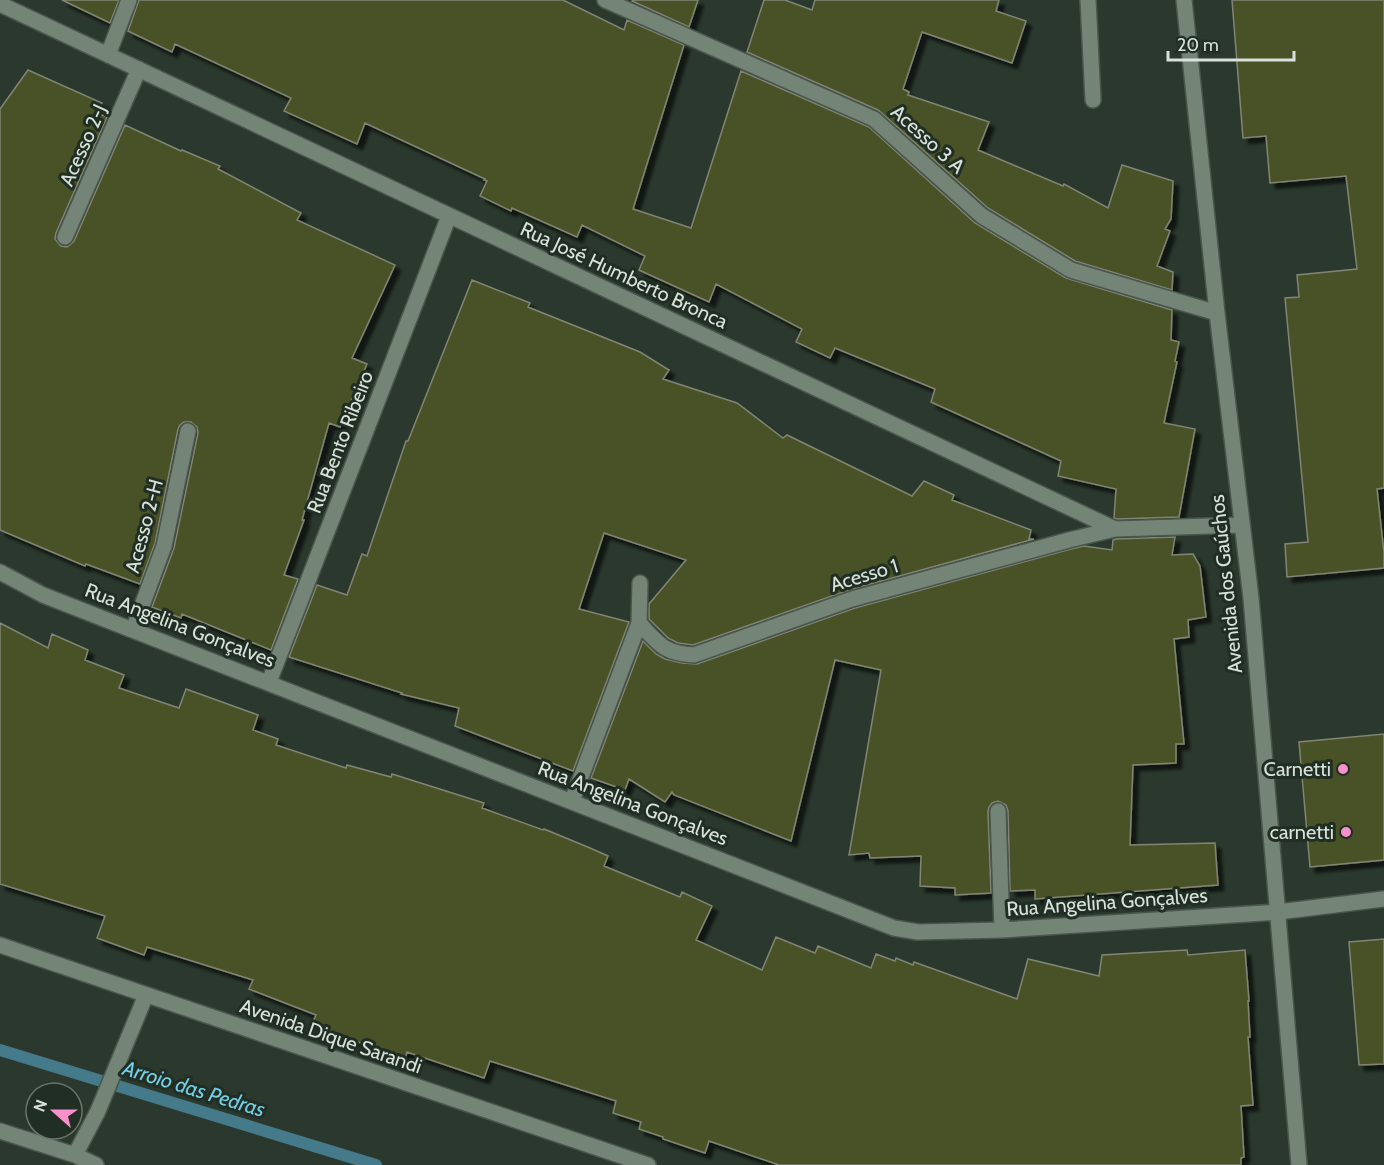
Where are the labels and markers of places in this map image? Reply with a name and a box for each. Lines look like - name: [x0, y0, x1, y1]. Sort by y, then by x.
- place label: Carnetti: [1264, 757, 1331, 781]
- marker: Carnetti: [1336, 762, 1350, 776]
- place label: carnetti: [1270, 820, 1334, 844]
- marker: carnetti: [1339, 825, 1353, 839]

